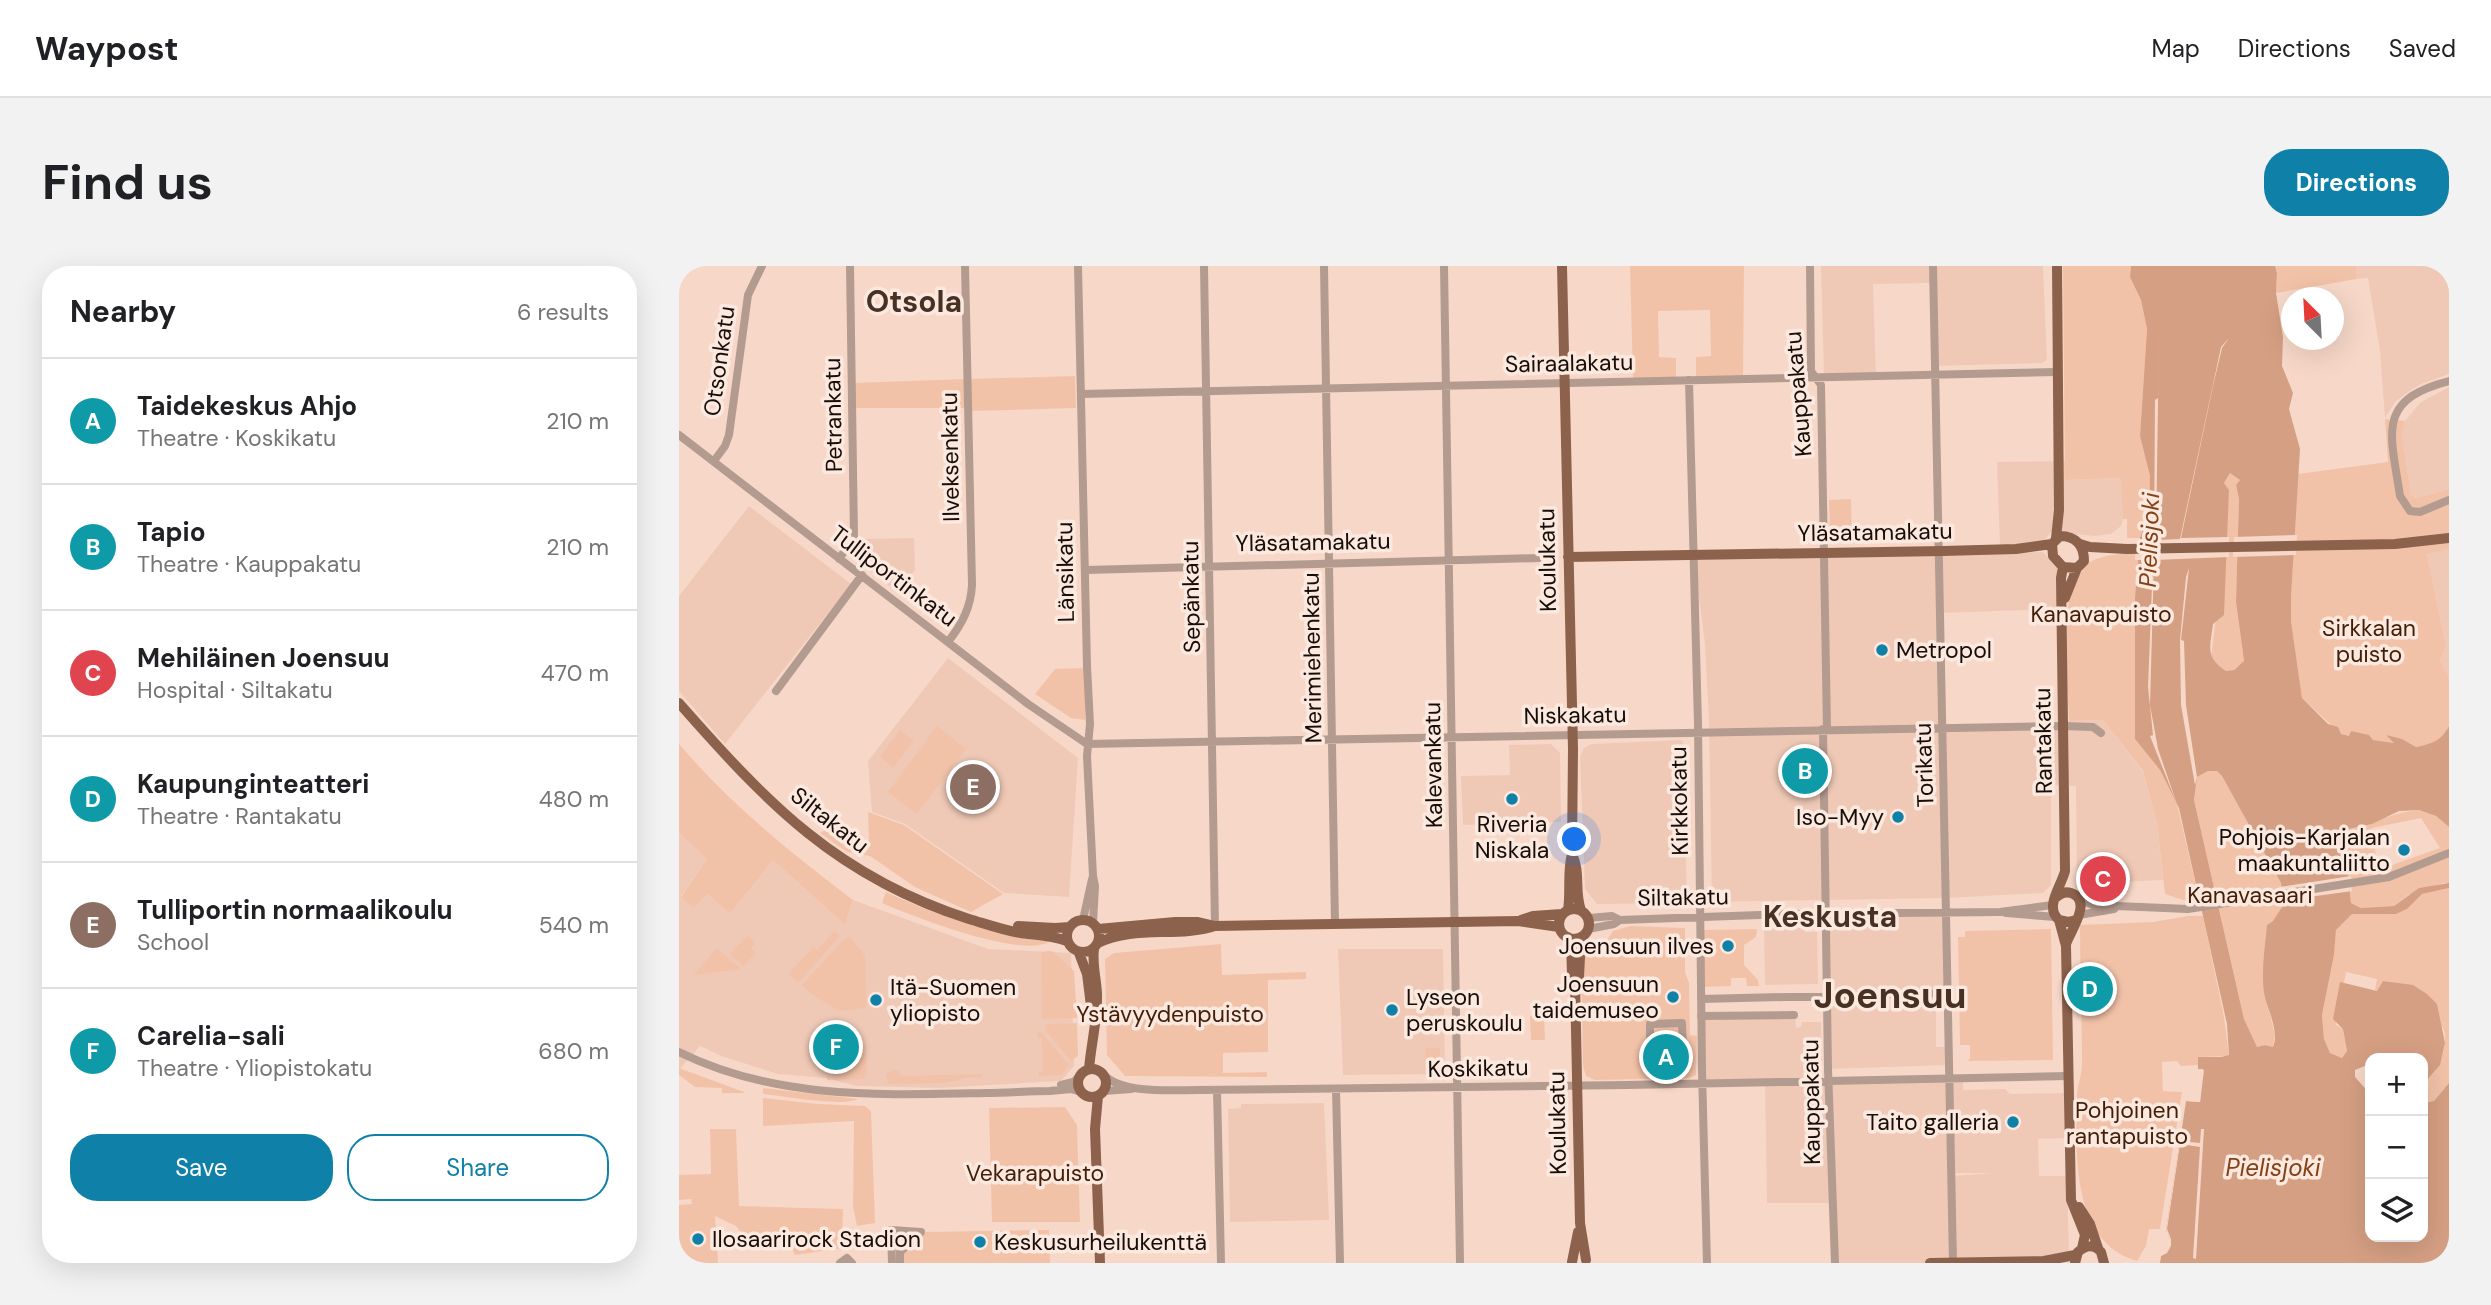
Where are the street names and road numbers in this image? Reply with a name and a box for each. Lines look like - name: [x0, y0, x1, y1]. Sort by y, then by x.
- street label: Otsonkatu: [696, 304, 742, 418]
- street label: Kauppakatu: [1778, 330, 1818, 458]
- street label: Sairaalakatu: [1505, 347, 1633, 379]
- street label: Petrankatu: [817, 358, 849, 472]
- street label: Ilveksenkatu: [934, 392, 966, 522]
- street label: Koulukatu: [1531, 508, 1563, 612]
- street label: Yläsatamakatu: [1797, 516, 1953, 548]
- street label: Tulliportinkatu: [825, 519, 963, 633]
- street label: Länsikatu: [1049, 521, 1081, 623]
- street label: Yläsatamakatu: [1235, 526, 1391, 558]
- street label: Sepänkatu: [1175, 541, 1207, 653]
- street label: Merimiehenkatu: [1296, 572, 1328, 744]
- street label: Rantakatu: [2027, 688, 2059, 794]
- street label: Niskakatu: [1523, 699, 1627, 731]
- street label: Kalevankatu: [1417, 702, 1449, 828]
- street label: Torikatu: [1908, 722, 1940, 808]
- street label: Kirkkokatu: [1663, 746, 1695, 856]
- street label: Siltakatu: [785, 780, 875, 860]
- street label: Siltakatu: [1637, 881, 1729, 913]
- street label: Kauppakatu: [1795, 1039, 1827, 1165]
- street label: Koskikatu: [1427, 1052, 1529, 1084]
- street label: Koulukatu: [1541, 1071, 1573, 1175]

